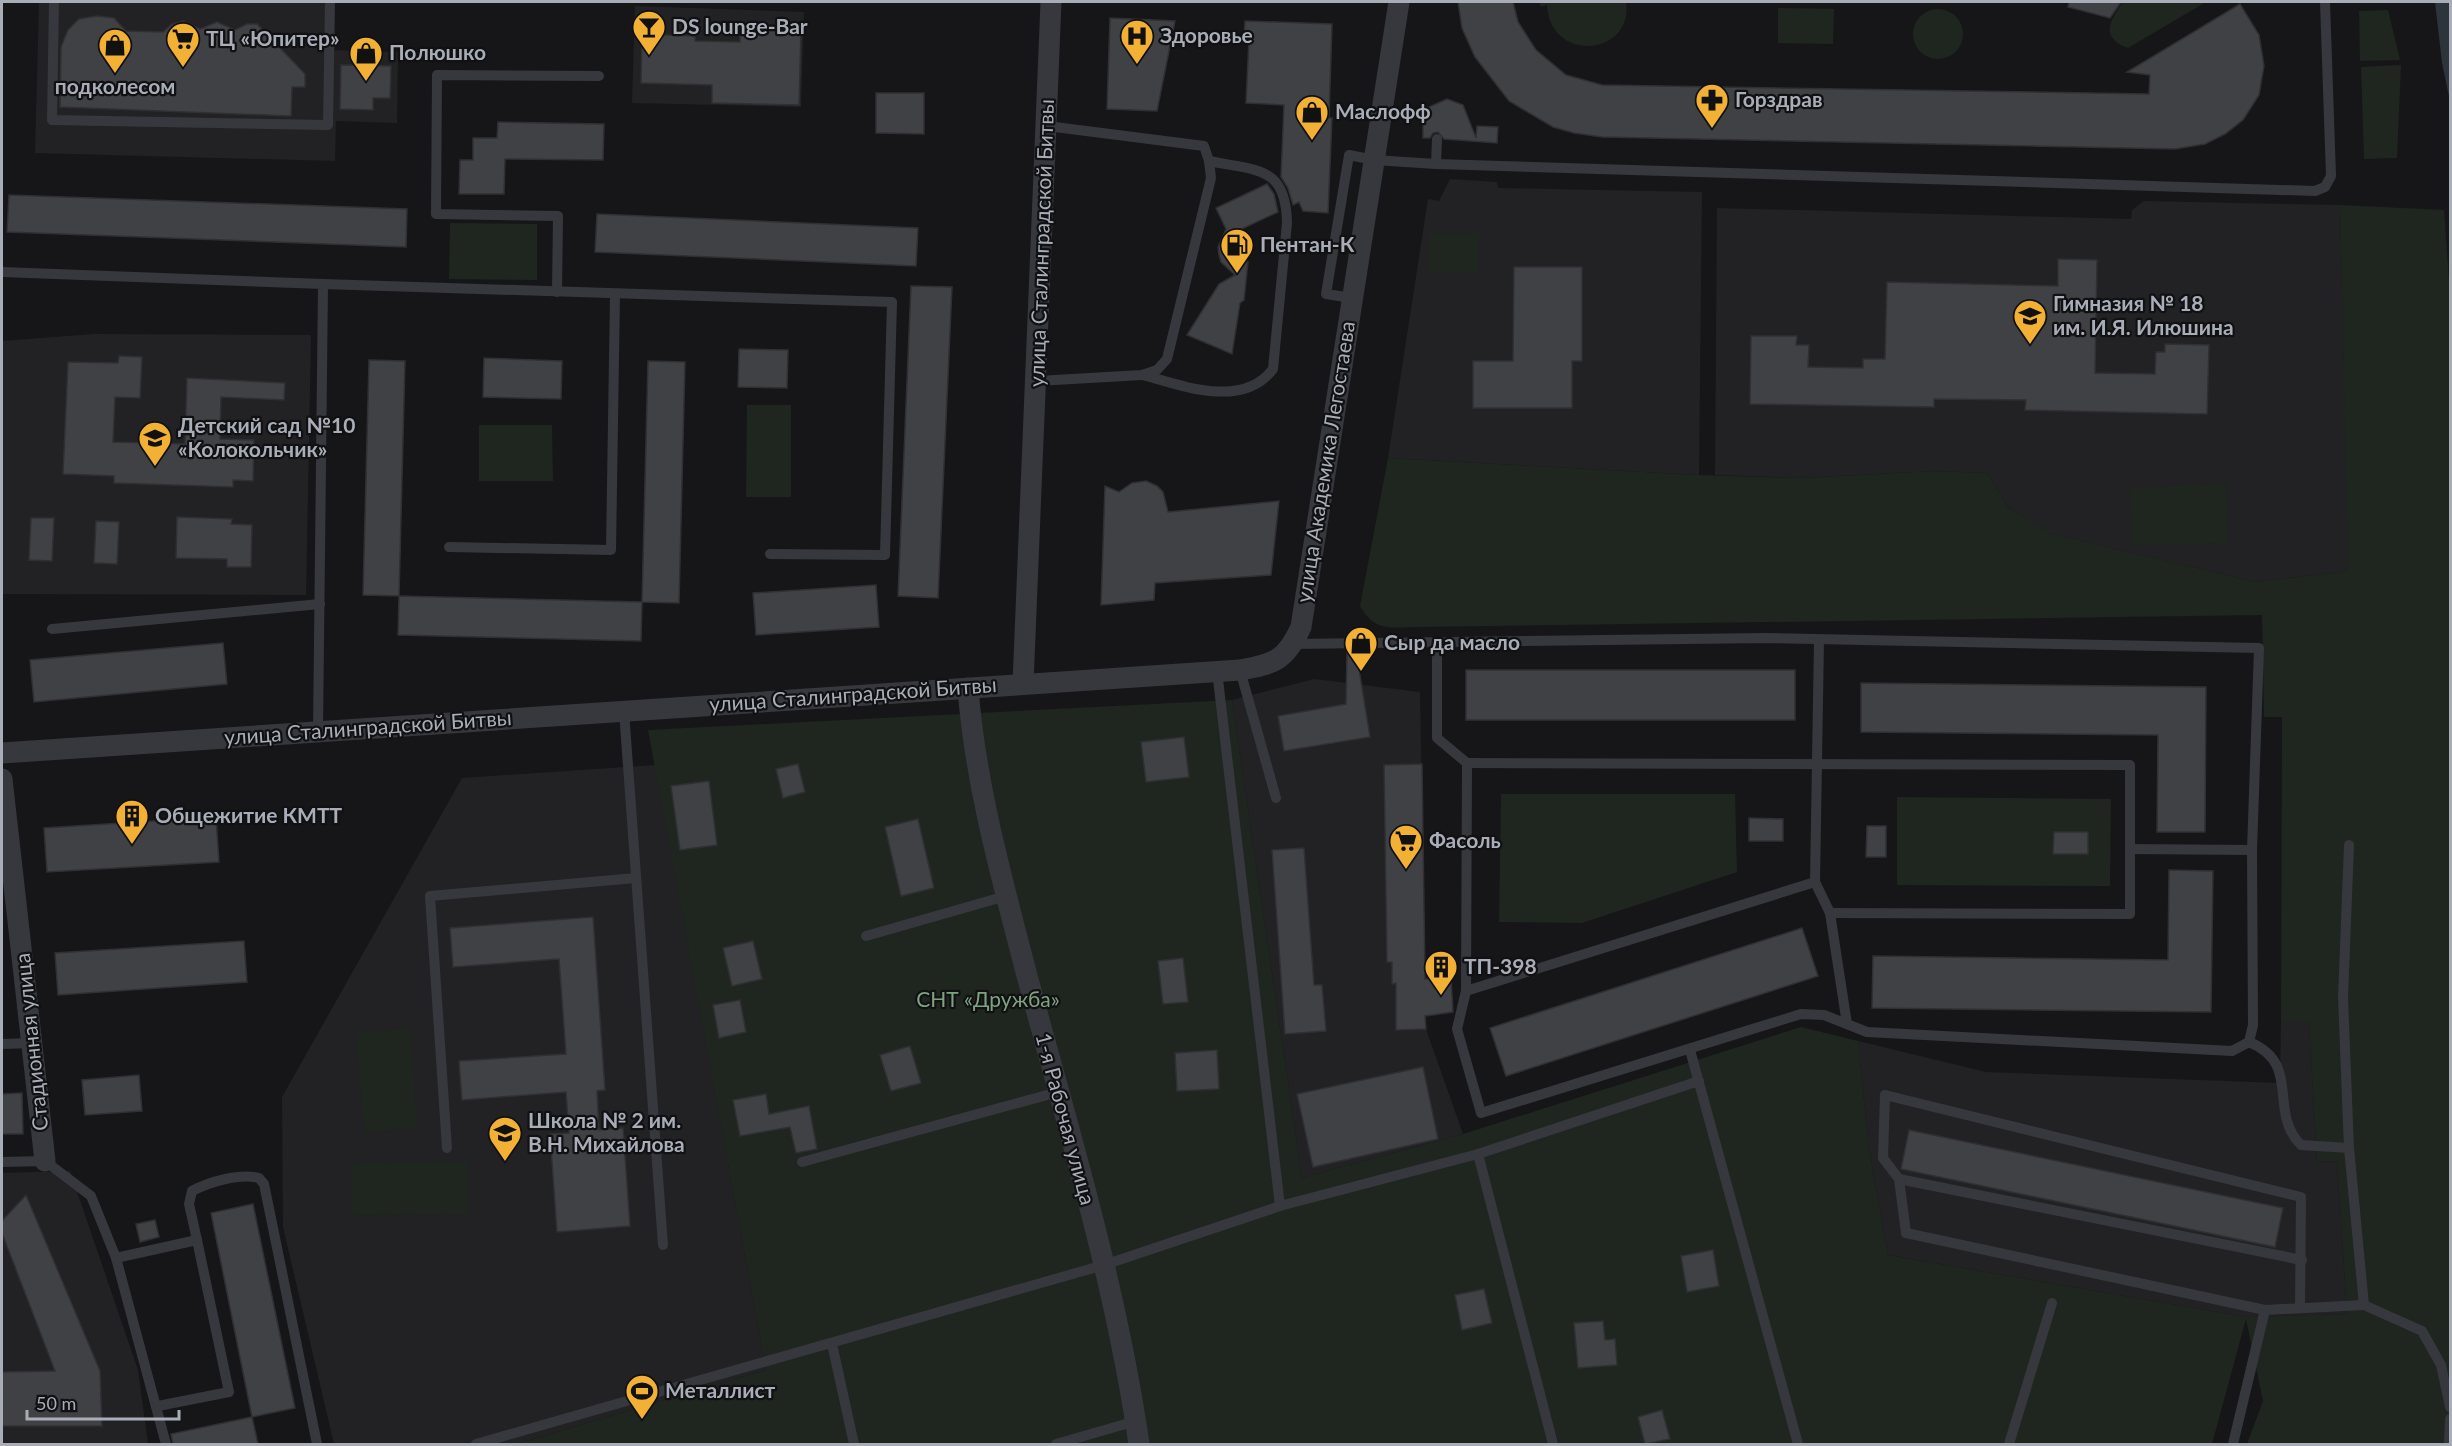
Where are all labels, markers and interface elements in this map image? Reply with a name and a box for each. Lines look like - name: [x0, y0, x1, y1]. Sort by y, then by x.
- bar icon: DS lounge-Bar: [631, 9, 667, 56]
- place label: DS lounge-Bar: [672, 13, 808, 38]
- hospital icon: Здоровье: [1119, 18, 1155, 65]
- supermarket icon: ТЦ «Юпитер»: [165, 21, 201, 68]
- place label: Здоровье: [1160, 22, 1253, 47]
- place label: ТЦ «Юпитер»: [206, 25, 340, 50]
- shop icon: подколесом: [97, 27, 133, 74]
- shop icon: Полюшко: [348, 35, 384, 82]
- place label: Полюшко: [389, 39, 486, 64]
- place label: подколесом: [55, 73, 175, 98]
- pharmacy icon: Горздрав: [1694, 82, 1730, 129]
- place label: Горздрав: [1735, 86, 1822, 111]
- shop icon: Маслофф: [1294, 94, 1330, 141]
- place label: Маслофф: [1335, 98, 1431, 123]
- street label: улица Сталинградской Битвы: [1023, 99, 1058, 387]
- fuel station icon: Пентан-К: [1219, 227, 1255, 274]
- place label: Пентан-К: [1260, 231, 1355, 256]
- place label: Гимназия № 18 им. И.Я. Илюшина: [2053, 290, 2234, 339]
- school or university icon: Гимназия № 18 им. И.Я. Илюшина: [2012, 298, 2048, 345]
- street label: улица Академика Легостаева: [1290, 319, 1359, 604]
- place label: Детский сад №10 «Колокольчик»: [178, 412, 355, 461]
- school or university icon: Детский сад №10 «Колокольчик»: [137, 420, 173, 467]
- shop icon: Сыр да масло: [1343, 625, 1379, 672]
- place label: Сыр да масло: [1384, 629, 1520, 654]
- street label: улица Сталинградской Битвы: [708, 671, 997, 716]
- street label: улица Сталинградской Битвы: [223, 704, 512, 749]
- building icon: Общежитие КМТТ: [114, 798, 150, 845]
- place label: Общежитие КМТТ: [155, 802, 343, 827]
- supermarket icon: Фасоль: [1388, 823, 1424, 870]
- place label: Фасоль: [1429, 827, 1501, 852]
- building icon: ТП-398: [1423, 949, 1459, 996]
- street label: Стадионная улица: [9, 952, 52, 1132]
- place label: ТП-398: [1464, 953, 1537, 978]
- park label: СНТ «Дружба»: [916, 986, 1060, 1011]
- street label: 1-я Рабочая улица: [1031, 1030, 1101, 1207]
- place label: Школа № 2 им. В.Н. Михайлова: [528, 1107, 685, 1156]
- school or university icon: Школа № 2 им. В.Н. Михайлова: [487, 1115, 523, 1162]
- sports icon: Металлист: [624, 1373, 660, 1420]
- place label: Металлист: [665, 1377, 776, 1402]
- scale bar: [27, 1383, 178, 1421]
- text: 50 m: [36, 1392, 76, 1414]

